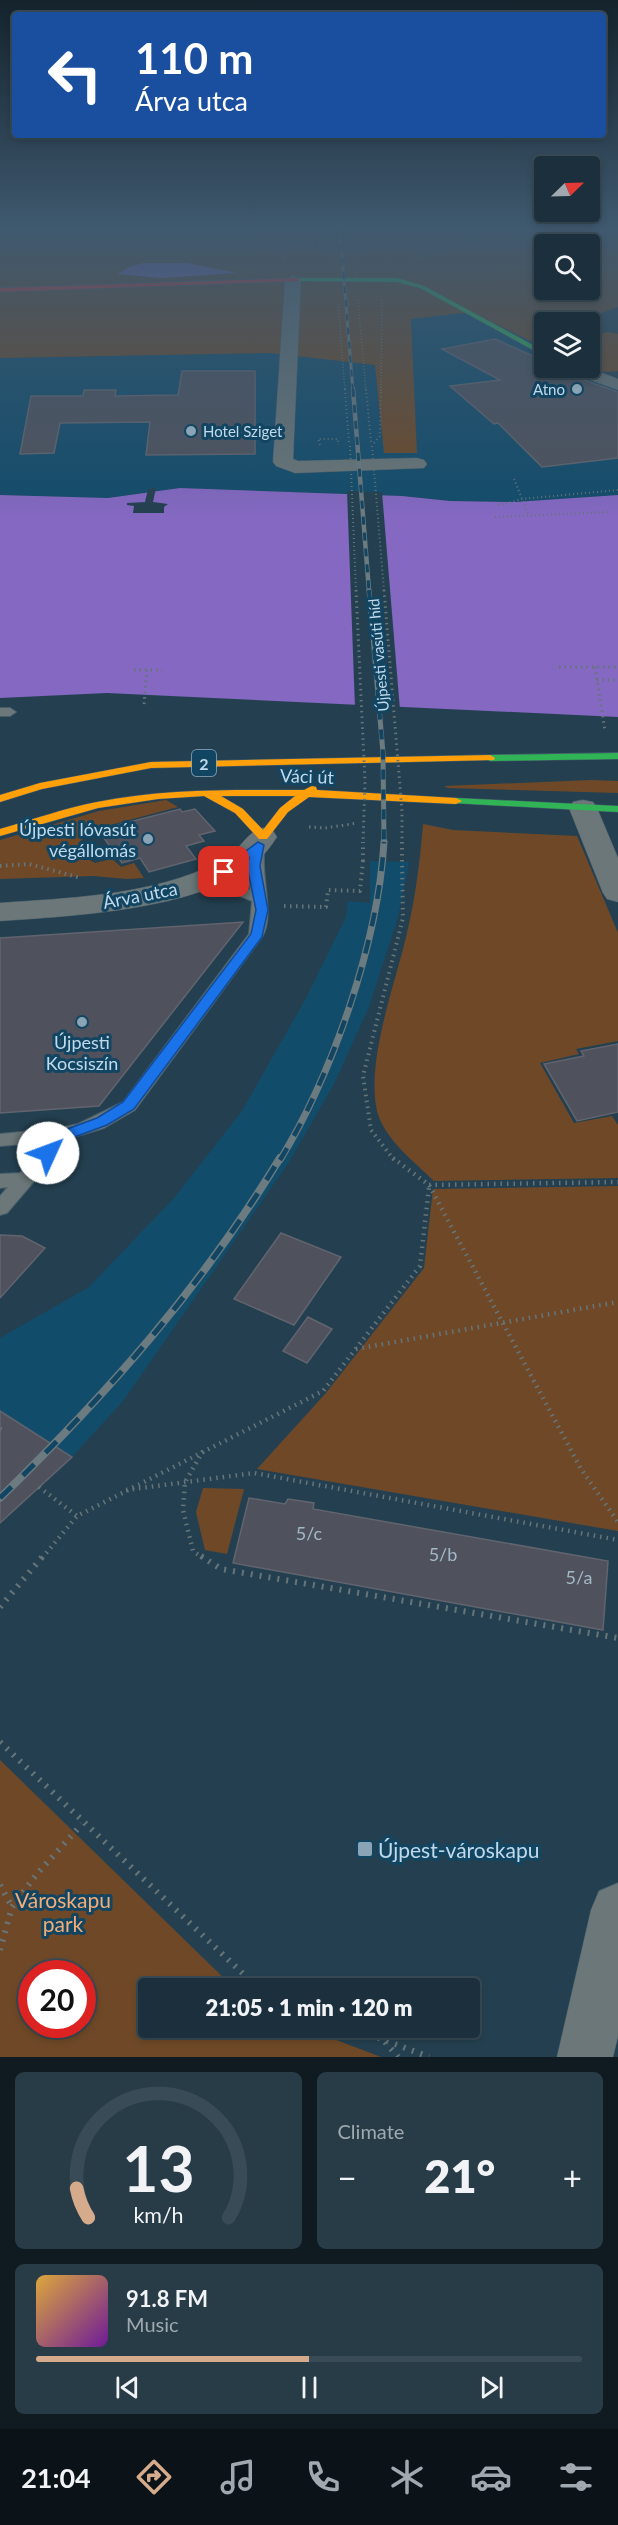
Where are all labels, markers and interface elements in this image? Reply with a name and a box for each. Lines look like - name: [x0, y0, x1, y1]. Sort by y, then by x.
- text: 110 m: [135, 33, 253, 83]
- icon: left: [36, 36, 114, 114]
- text: Árva utca: [135, 84, 248, 117]
- north arrow: [534, 156, 600, 222]
- map controls: [534, 156, 600, 378]
- button: search: [534, 234, 600, 300]
- button: layers: [534, 312, 600, 378]
- place label: Atno: [533, 380, 565, 398]
- marker: Atno: [570, 382, 584, 396]
- place label: Hotel Sziget: [203, 422, 283, 440]
- marker: Hotel Sziget: [184, 424, 198, 438]
- street label: Újpesti vasúti híd: [364, 598, 392, 712]
- road number: 2: [192, 750, 216, 776]
- street label: Váci út: [280, 764, 335, 788]
- place label: Újpesti lóvasút végállomás: [19, 818, 137, 861]
- marker: Újpesti lóvasút végállomás: [141, 832, 155, 846]
- pin: [198, 846, 249, 897]
- icon: arrive: [207, 855, 240, 888]
- street label: Árva utca: [101, 877, 179, 913]
- marker: Újpesti Kocsiszín: [75, 1015, 89, 1029]
- place label: Újpesti Kocsiszín: [46, 1031, 118, 1074]
- position arrow: [16, 1121, 80, 1185]
- house number: 5/c: [296, 1522, 323, 1544]
- house number: 5/b: [429, 1543, 457, 1565]
- house number: 5/a: [566, 1566, 592, 1588]
- place label: Újpest-városkapu: [378, 1837, 539, 1862]
- marker: Újpest-városkapu: [356, 1840, 374, 1858]
- park label: Városkapu park: [15, 1887, 111, 1936]
- speed limit sign: 20: [18, 1960, 96, 2038]
- text: 21:05 · 1 min · 120 m: [206, 1994, 412, 2021]
- text: Climate: [338, 2119, 404, 2143]
- text: 13: [122, 2130, 194, 2205]
- text: 21°: [424, 2149, 495, 2203]
- text: −: [338, 2157, 357, 2197]
- text: +: [563, 2157, 582, 2197]
- text: km/h: [133, 2202, 183, 2228]
- text: 91.8 FM: [126, 2285, 208, 2312]
- text: Music: [126, 2312, 179, 2336]
- icon: previous: [111, 2371, 144, 2404]
- icon: pause: [293, 2371, 326, 2404]
- icon: next: [475, 2371, 508, 2404]
- icon: directions: [133, 2456, 175, 2498]
- icon: music: [217, 2456, 259, 2498]
- icon: phone: [302, 2456, 344, 2498]
- icon: climate: [386, 2456, 428, 2498]
- icon: car: [470, 2456, 512, 2498]
- icon: filters: [555, 2456, 597, 2498]
- text: 21:04: [21, 2461, 91, 2494]

